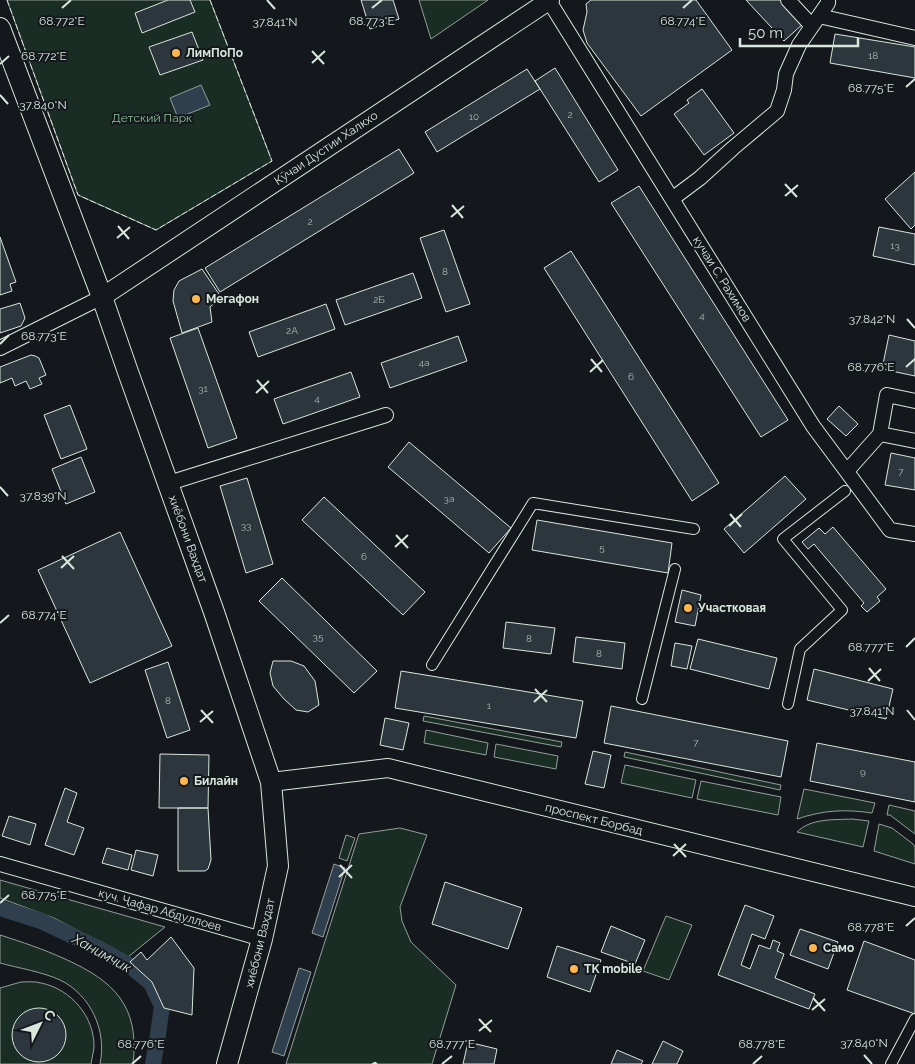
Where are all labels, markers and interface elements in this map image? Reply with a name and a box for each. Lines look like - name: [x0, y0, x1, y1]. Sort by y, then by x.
- text: 68.772°E: [39, 14, 85, 28]
- text: 68.773°E: [349, 14, 395, 28]
- text: 68.774°E: [660, 14, 706, 28]
- text: 37.841°N: [252, 15, 298, 29]
- scale bar: [740, 15, 858, 47]
- text: 50 m: [748, 24, 783, 42]
- place label: ЛимПоПо: [186, 46, 243, 60]
- marker: ЛимПоПо: [170, 47, 182, 59]
- text: 68.772°E: [21, 49, 67, 63]
- house number: 18: [868, 50, 878, 61]
- text: 68.775°E: [848, 81, 894, 95]
- text: 37.840°N: [19, 98, 67, 112]
- street label: Кӯчаи Дустии Халкхо: [272, 108, 380, 188]
- house number: 2: [567, 109, 573, 120]
- park label: Детский Парк: [112, 111, 192, 125]
- house number: 10: [469, 111, 479, 122]
- house number: 2: [307, 216, 313, 227]
- street label: кучаи С. Рахимов: [690, 234, 754, 324]
- house number: 13: [890, 240, 900, 251]
- house number: 8: [442, 266, 448, 277]
- place label: Мегафон: [206, 292, 259, 306]
- marker: Мегафон: [190, 293, 202, 305]
- house number: 2Б: [373, 294, 385, 305]
- house number: 4: [699, 310, 705, 321]
- text: 37.842°N: [849, 312, 895, 326]
- house number: 2A: [286, 325, 298, 336]
- text: 68.773°E: [21, 329, 67, 343]
- house number: 4а: [419, 357, 429, 368]
- text: 68.776°E: [848, 360, 894, 374]
- house number: 6: [628, 371, 634, 382]
- house number: 31: [198, 383, 209, 394]
- house number: 4: [314, 393, 320, 404]
- house number: 7: [898, 466, 904, 477]
- text: 37.839°N: [20, 489, 66, 503]
- street label: хиёбони Ваҳдат: [166, 493, 210, 585]
- house number: 3а: [444, 493, 454, 504]
- house number: 33: [241, 520, 251, 531]
- house number: 5: [599, 542, 605, 553]
- house number: 6: [361, 551, 367, 562]
- place label: Участковая: [697, 601, 766, 615]
- marker: Участковая: [682, 602, 694, 614]
- text: 68.774°E: [21, 608, 67, 622]
- house number: 35: [313, 631, 324, 642]
- house number: 8: [526, 633, 532, 644]
- text: 68.777°E: [848, 640, 894, 654]
- house number: 8: [596, 648, 602, 659]
- house number: 8: [165, 695, 171, 706]
- house number: 1: [487, 700, 492, 711]
- text: 37.841°N: [849, 704, 895, 718]
- house number: 7: [693, 737, 699, 748]
- house number: 9: [860, 766, 866, 777]
- place label: Билайн: [194, 774, 238, 788]
- marker: Билайн: [178, 775, 190, 787]
- street label: проспект Борбад: [544, 800, 644, 838]
- street label: куч. Ҷафар Абдуллоев: [97, 886, 223, 934]
- text: 68.775°E: [21, 888, 67, 902]
- street label: хиёбони Ваҳдат: [242, 896, 278, 989]
- text: 68.778°E: [848, 920, 894, 934]
- water label: Ханимчик: [69, 930, 134, 976]
- place label: Само: [823, 941, 854, 955]
- marker: Само: [807, 942, 819, 954]
- place label: TK mobile: [584, 962, 642, 976]
- marker: TK mobile: [568, 963, 580, 975]
- north arrow: [15, 999, 65, 1049]
- text: С: [41, 1006, 59, 1025]
- text: 37.840°N: [840, 1036, 888, 1050]
- text: 68.776°E: [118, 1037, 164, 1051]
- text: 68.777°E: [429, 1037, 475, 1051]
- text: 68.778°E: [739, 1037, 785, 1051]

